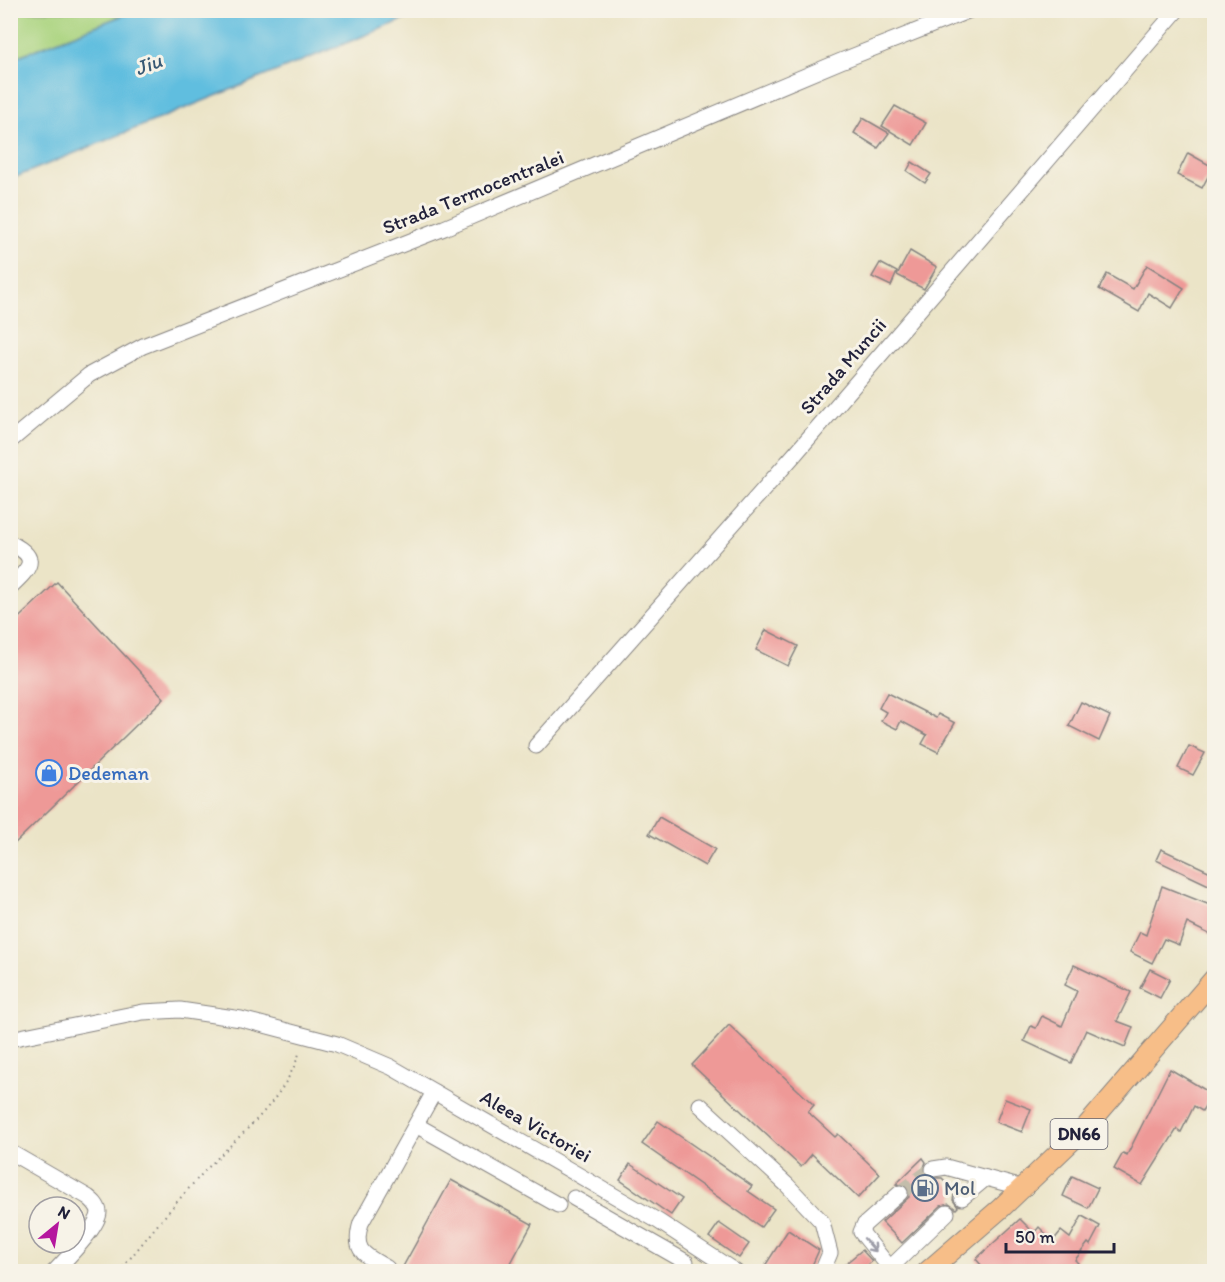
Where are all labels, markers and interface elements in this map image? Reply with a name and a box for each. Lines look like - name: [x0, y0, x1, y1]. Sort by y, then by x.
- water label: Jiu: [131, 47, 166, 81]
- street label: Strada Termocentralei: [379, 145, 567, 239]
- street label: Strada Muncii: [795, 313, 891, 419]
- shop icon: Dedeman: [34, 758, 64, 788]
- place label: Dedeman: [68, 761, 149, 785]
- street label: Aleea Victoriei: [476, 1085, 596, 1167]
- road number: DN66: [1050, 1119, 1108, 1149]
- fuel station icon: Mol: [910, 1173, 940, 1203]
- place label: Mol: [944, 1176, 976, 1200]
- north arrow: [27, 1195, 87, 1255]
- text: N: [55, 1202, 74, 1223]
- scale bar: [1006, 1216, 1114, 1254]
- text: 50 m: [1015, 1226, 1055, 1248]
- one-way arrow: [863, 1238, 877, 1253]

